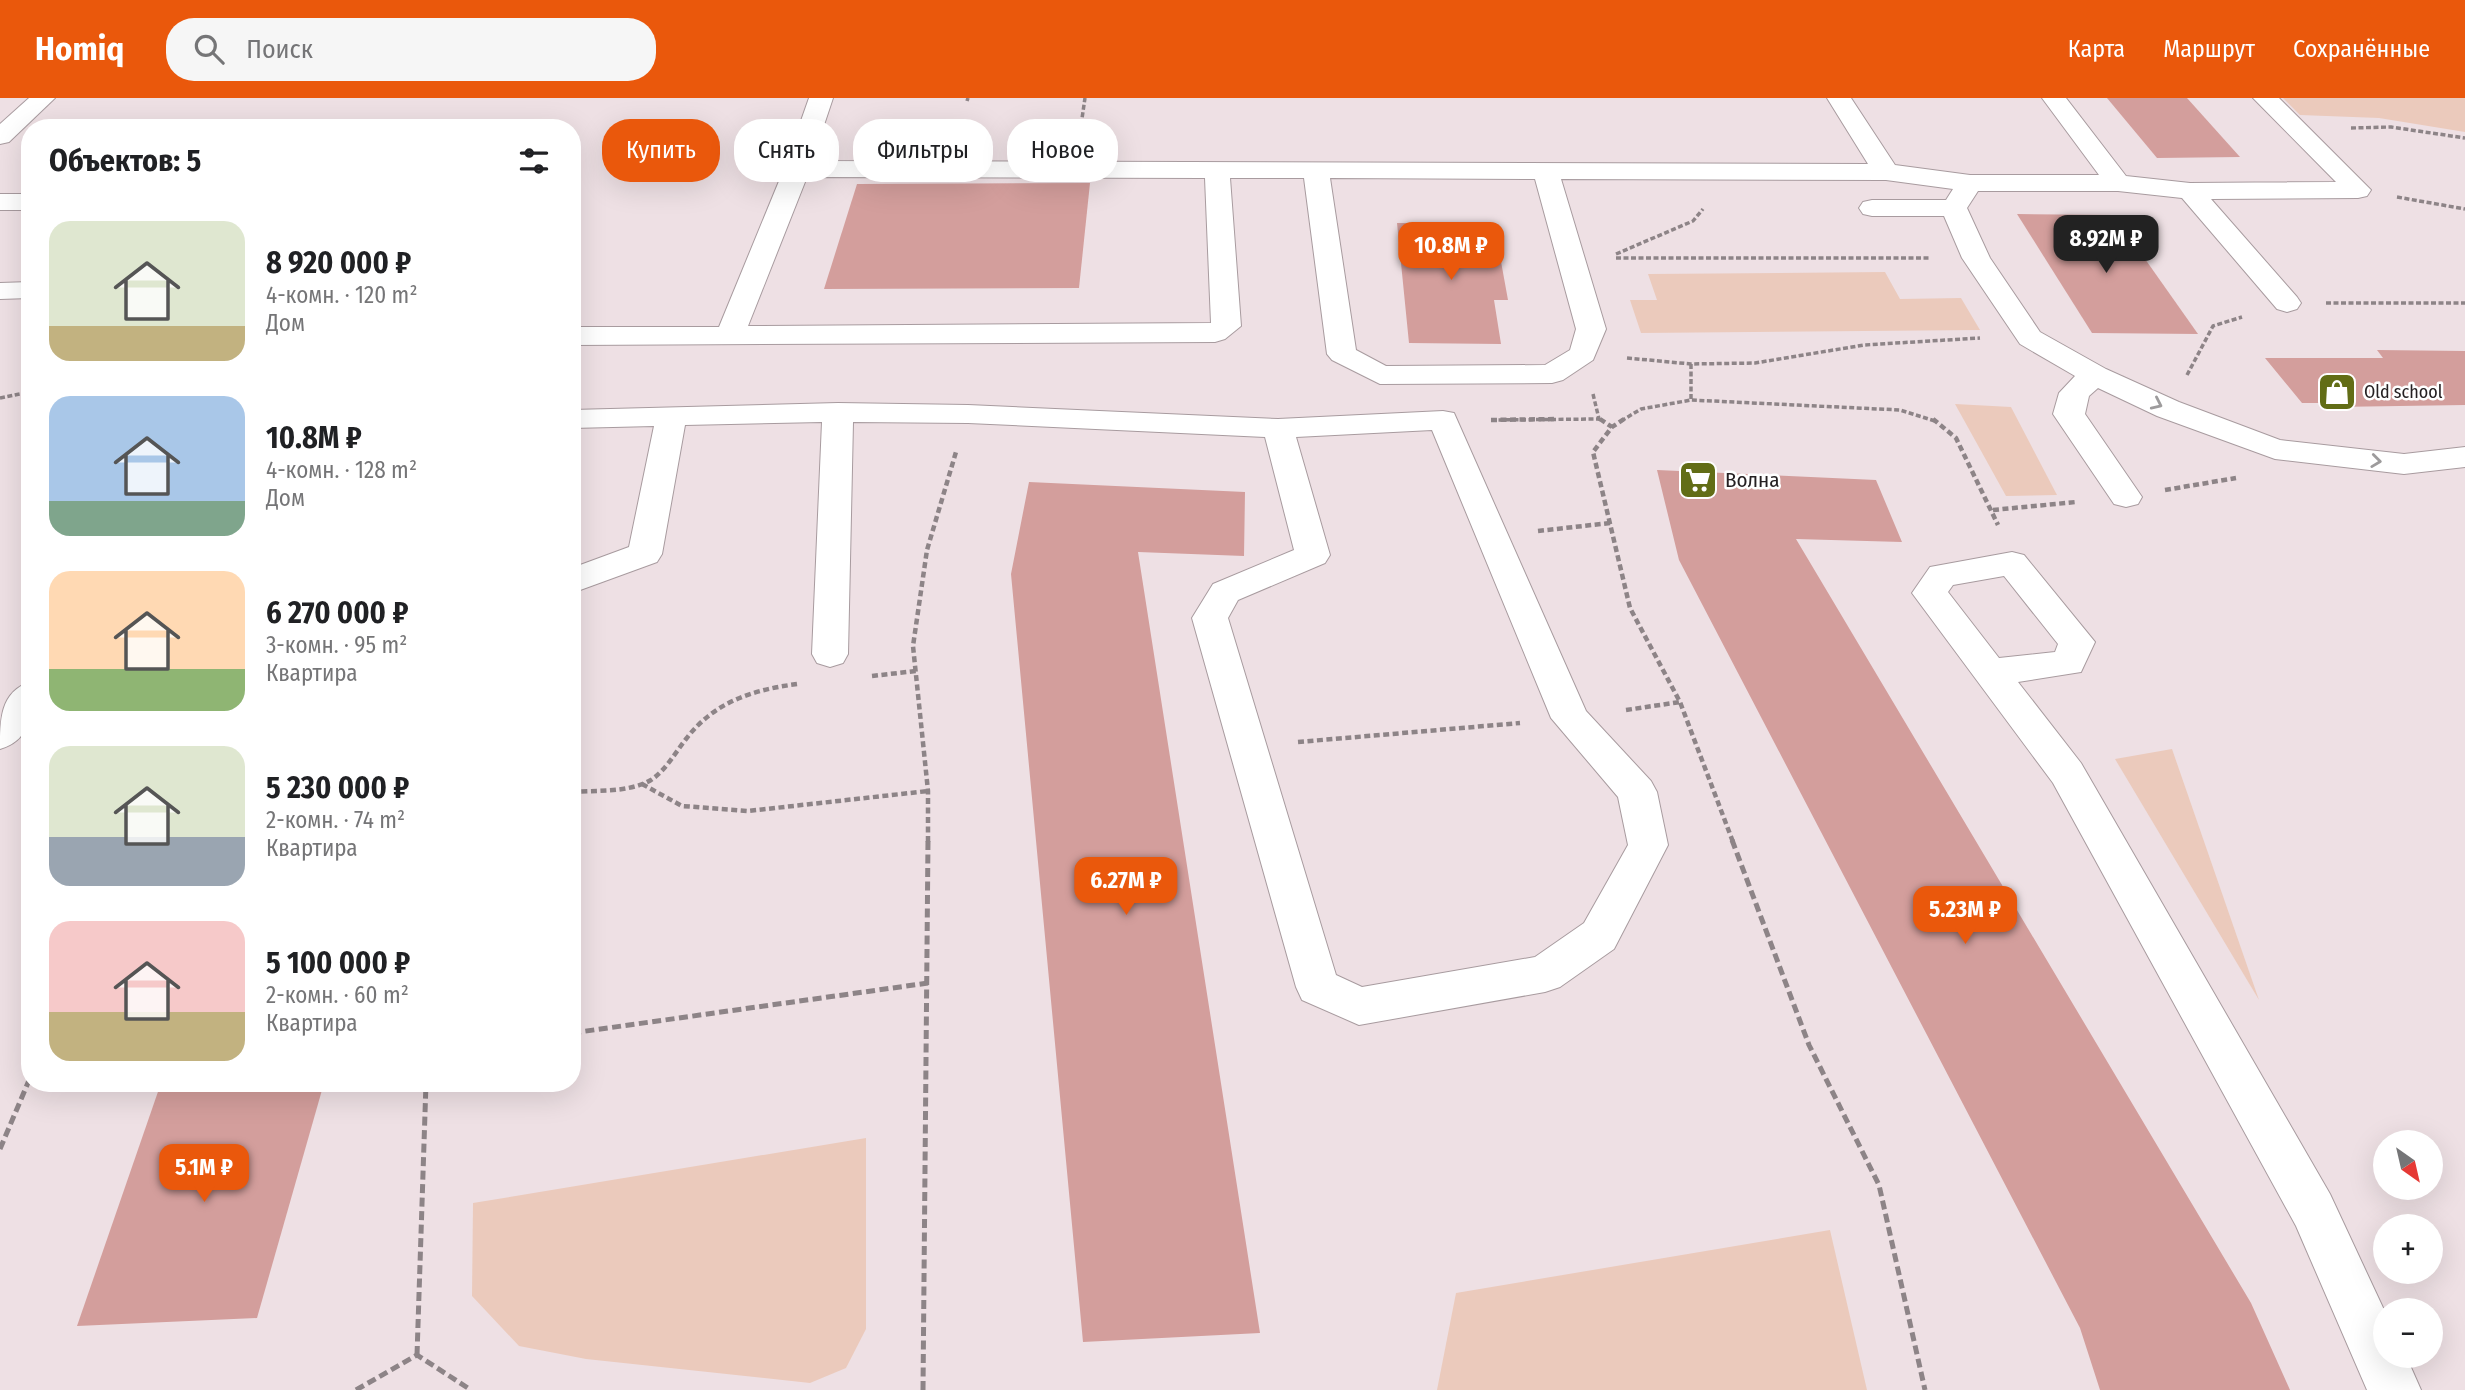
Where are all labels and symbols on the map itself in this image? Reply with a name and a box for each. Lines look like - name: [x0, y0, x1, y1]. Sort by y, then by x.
- pin: 8.92M ₽: [2041, 216, 2171, 275]
- pin: 10.8M ₽: [1386, 222, 1516, 282]
- shop icon: Old school: [2316, 371, 2358, 413]
- place label: Old school: [2364, 381, 2443, 403]
- one-way arrow: [2150, 395, 2162, 409]
- one-way arrow: [2370, 453, 2381, 468]
- supermarket icon: Волна: [1677, 459, 1719, 501]
- place label: Волна: [1725, 467, 1780, 493]
- pin: 6.27M ₽: [1061, 858, 1191, 917]
- pin: 5.23M ₽: [1900, 886, 2030, 946]
- north arrow: [2373, 1130, 2443, 1200]
- pin: 5.1M ₽: [147, 1144, 261, 1204]

